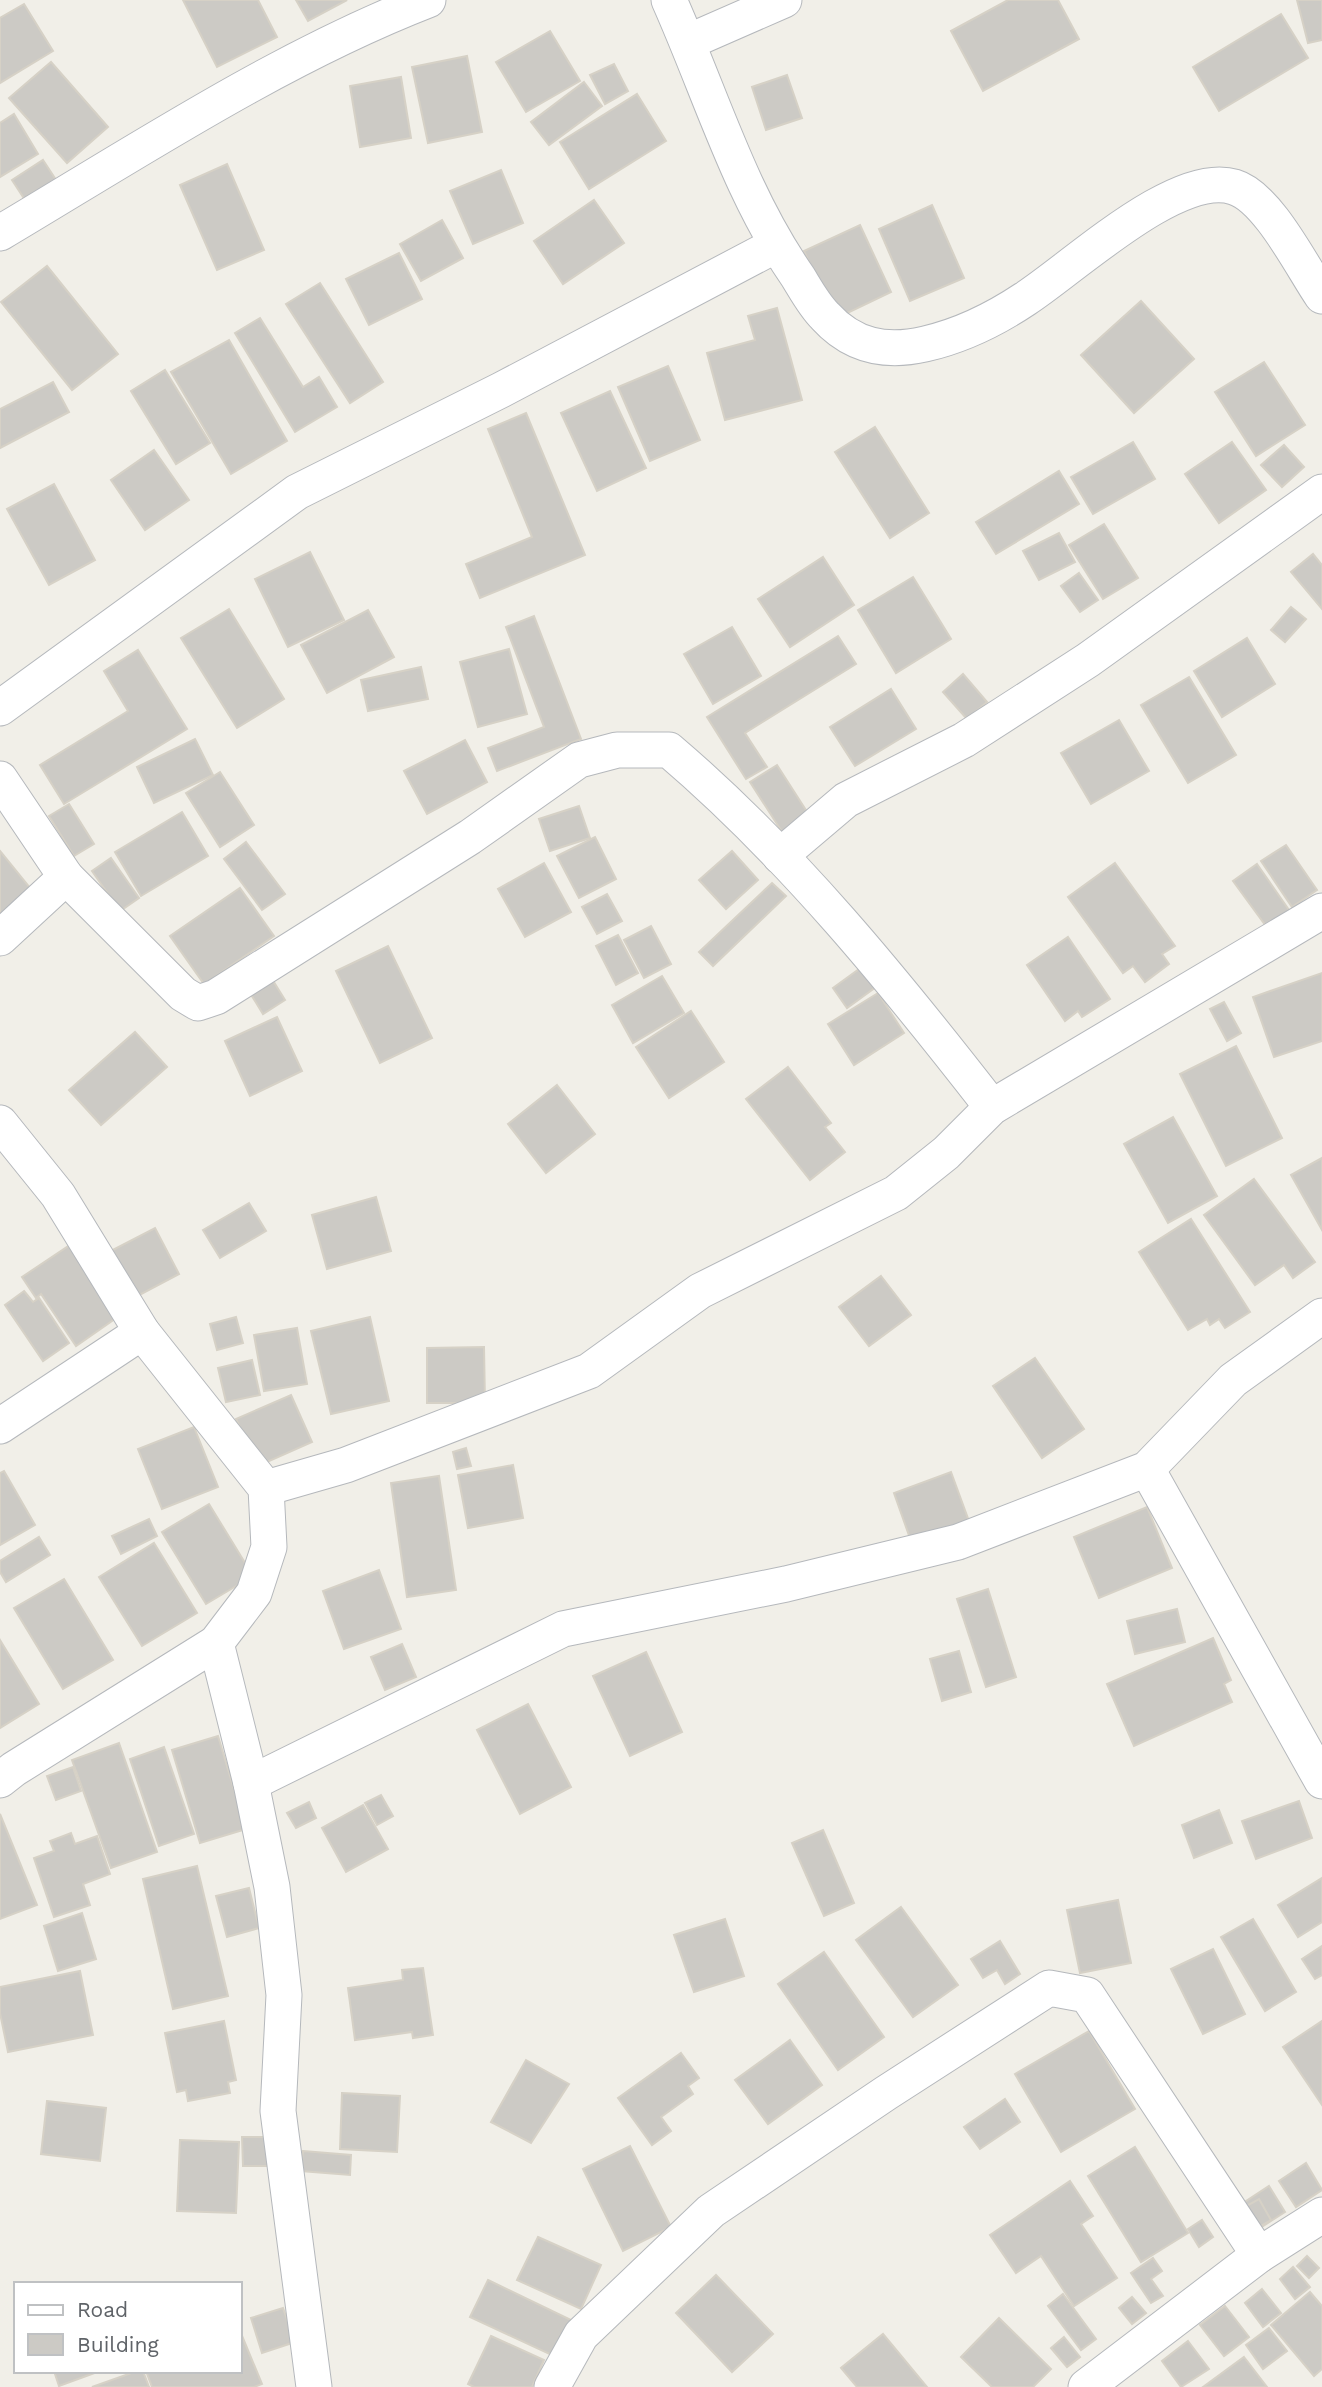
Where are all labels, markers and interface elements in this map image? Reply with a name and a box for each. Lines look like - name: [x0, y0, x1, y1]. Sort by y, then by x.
- legend: [14, 2282, 242, 2373]
- text: Road: [77, 2297, 128, 2322]
- text: Building: [77, 2332, 159, 2357]

